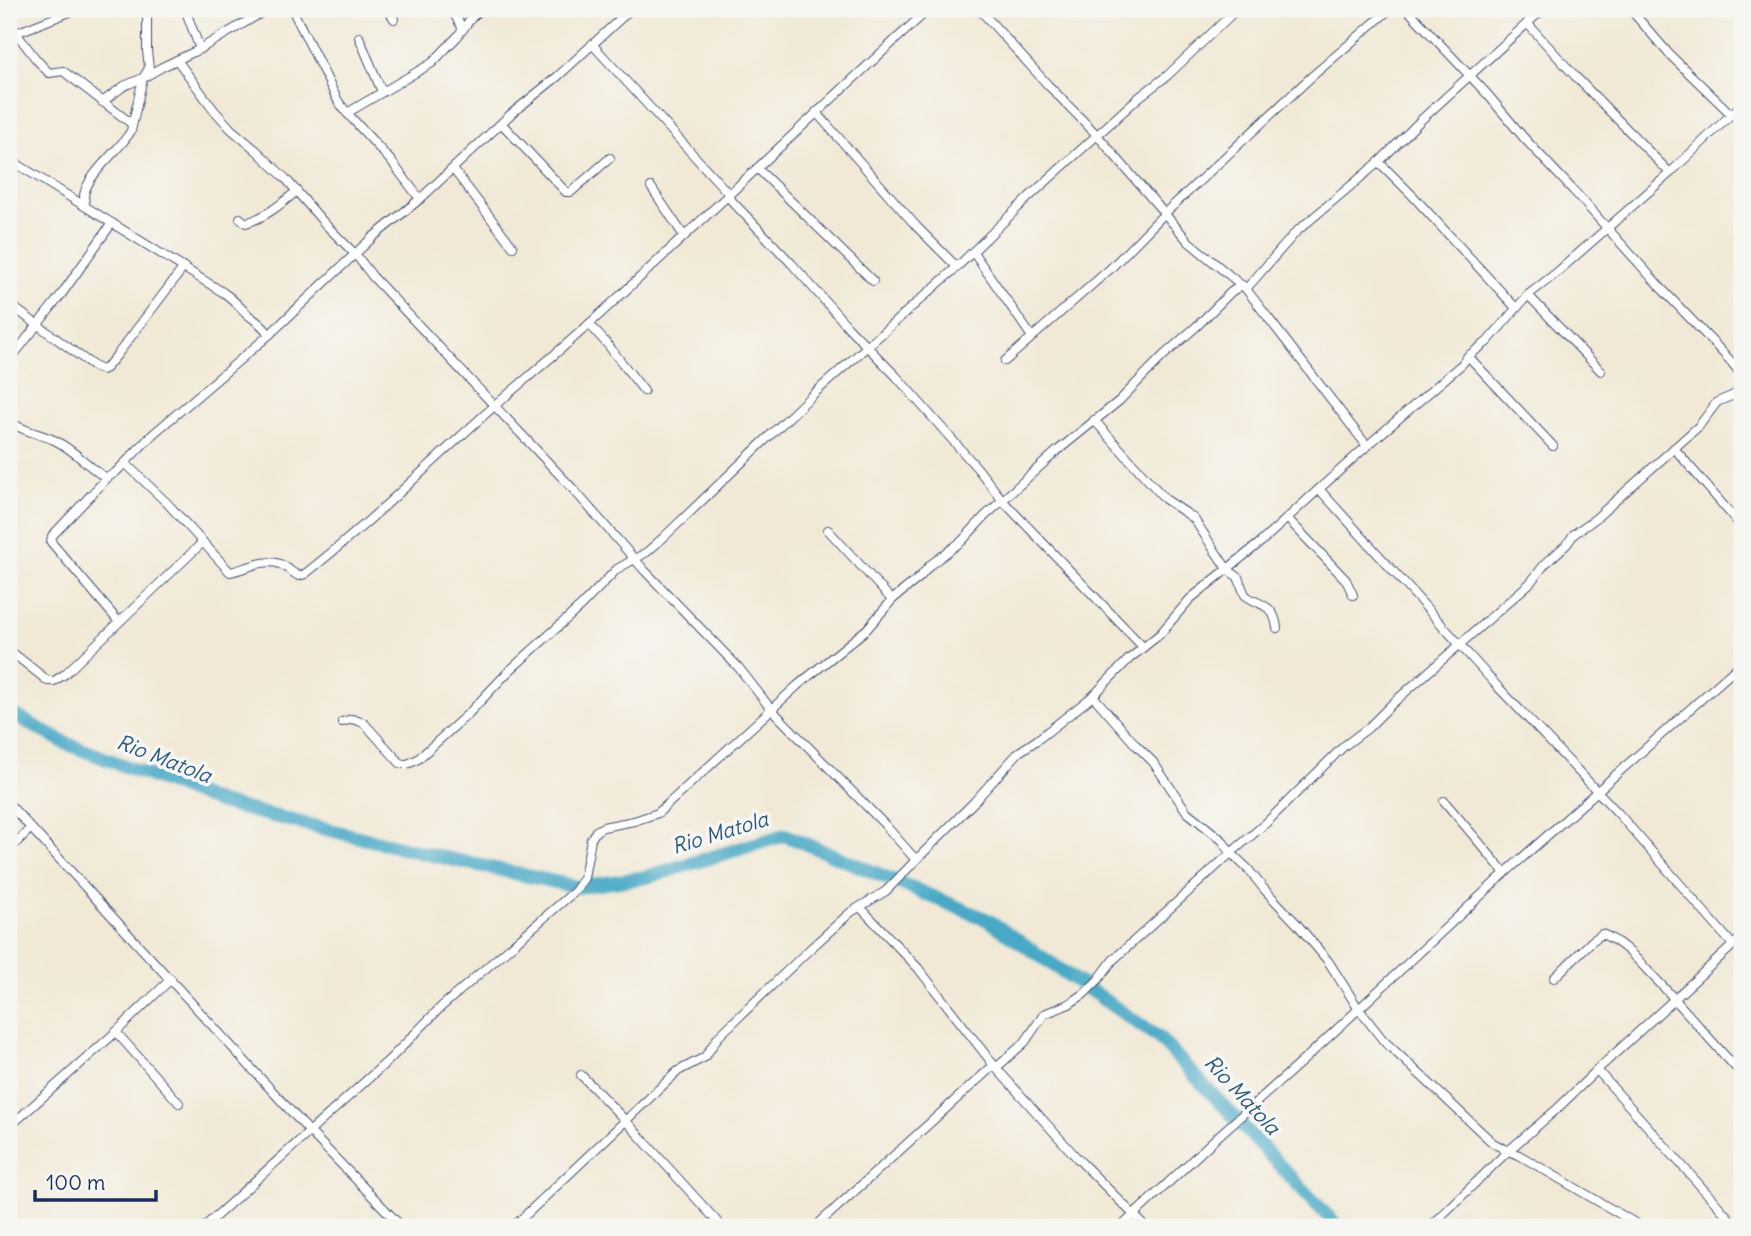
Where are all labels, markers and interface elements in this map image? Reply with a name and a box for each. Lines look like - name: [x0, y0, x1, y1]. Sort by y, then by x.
- water label: Rio Matola: [113, 728, 216, 789]
- water label: Rio Matola: [668, 805, 772, 860]
- water label: Rio Matola: [1199, 1049, 1287, 1141]
- scale bar: [35, 1159, 156, 1203]
- text: 100 m: [46, 1169, 105, 1196]

